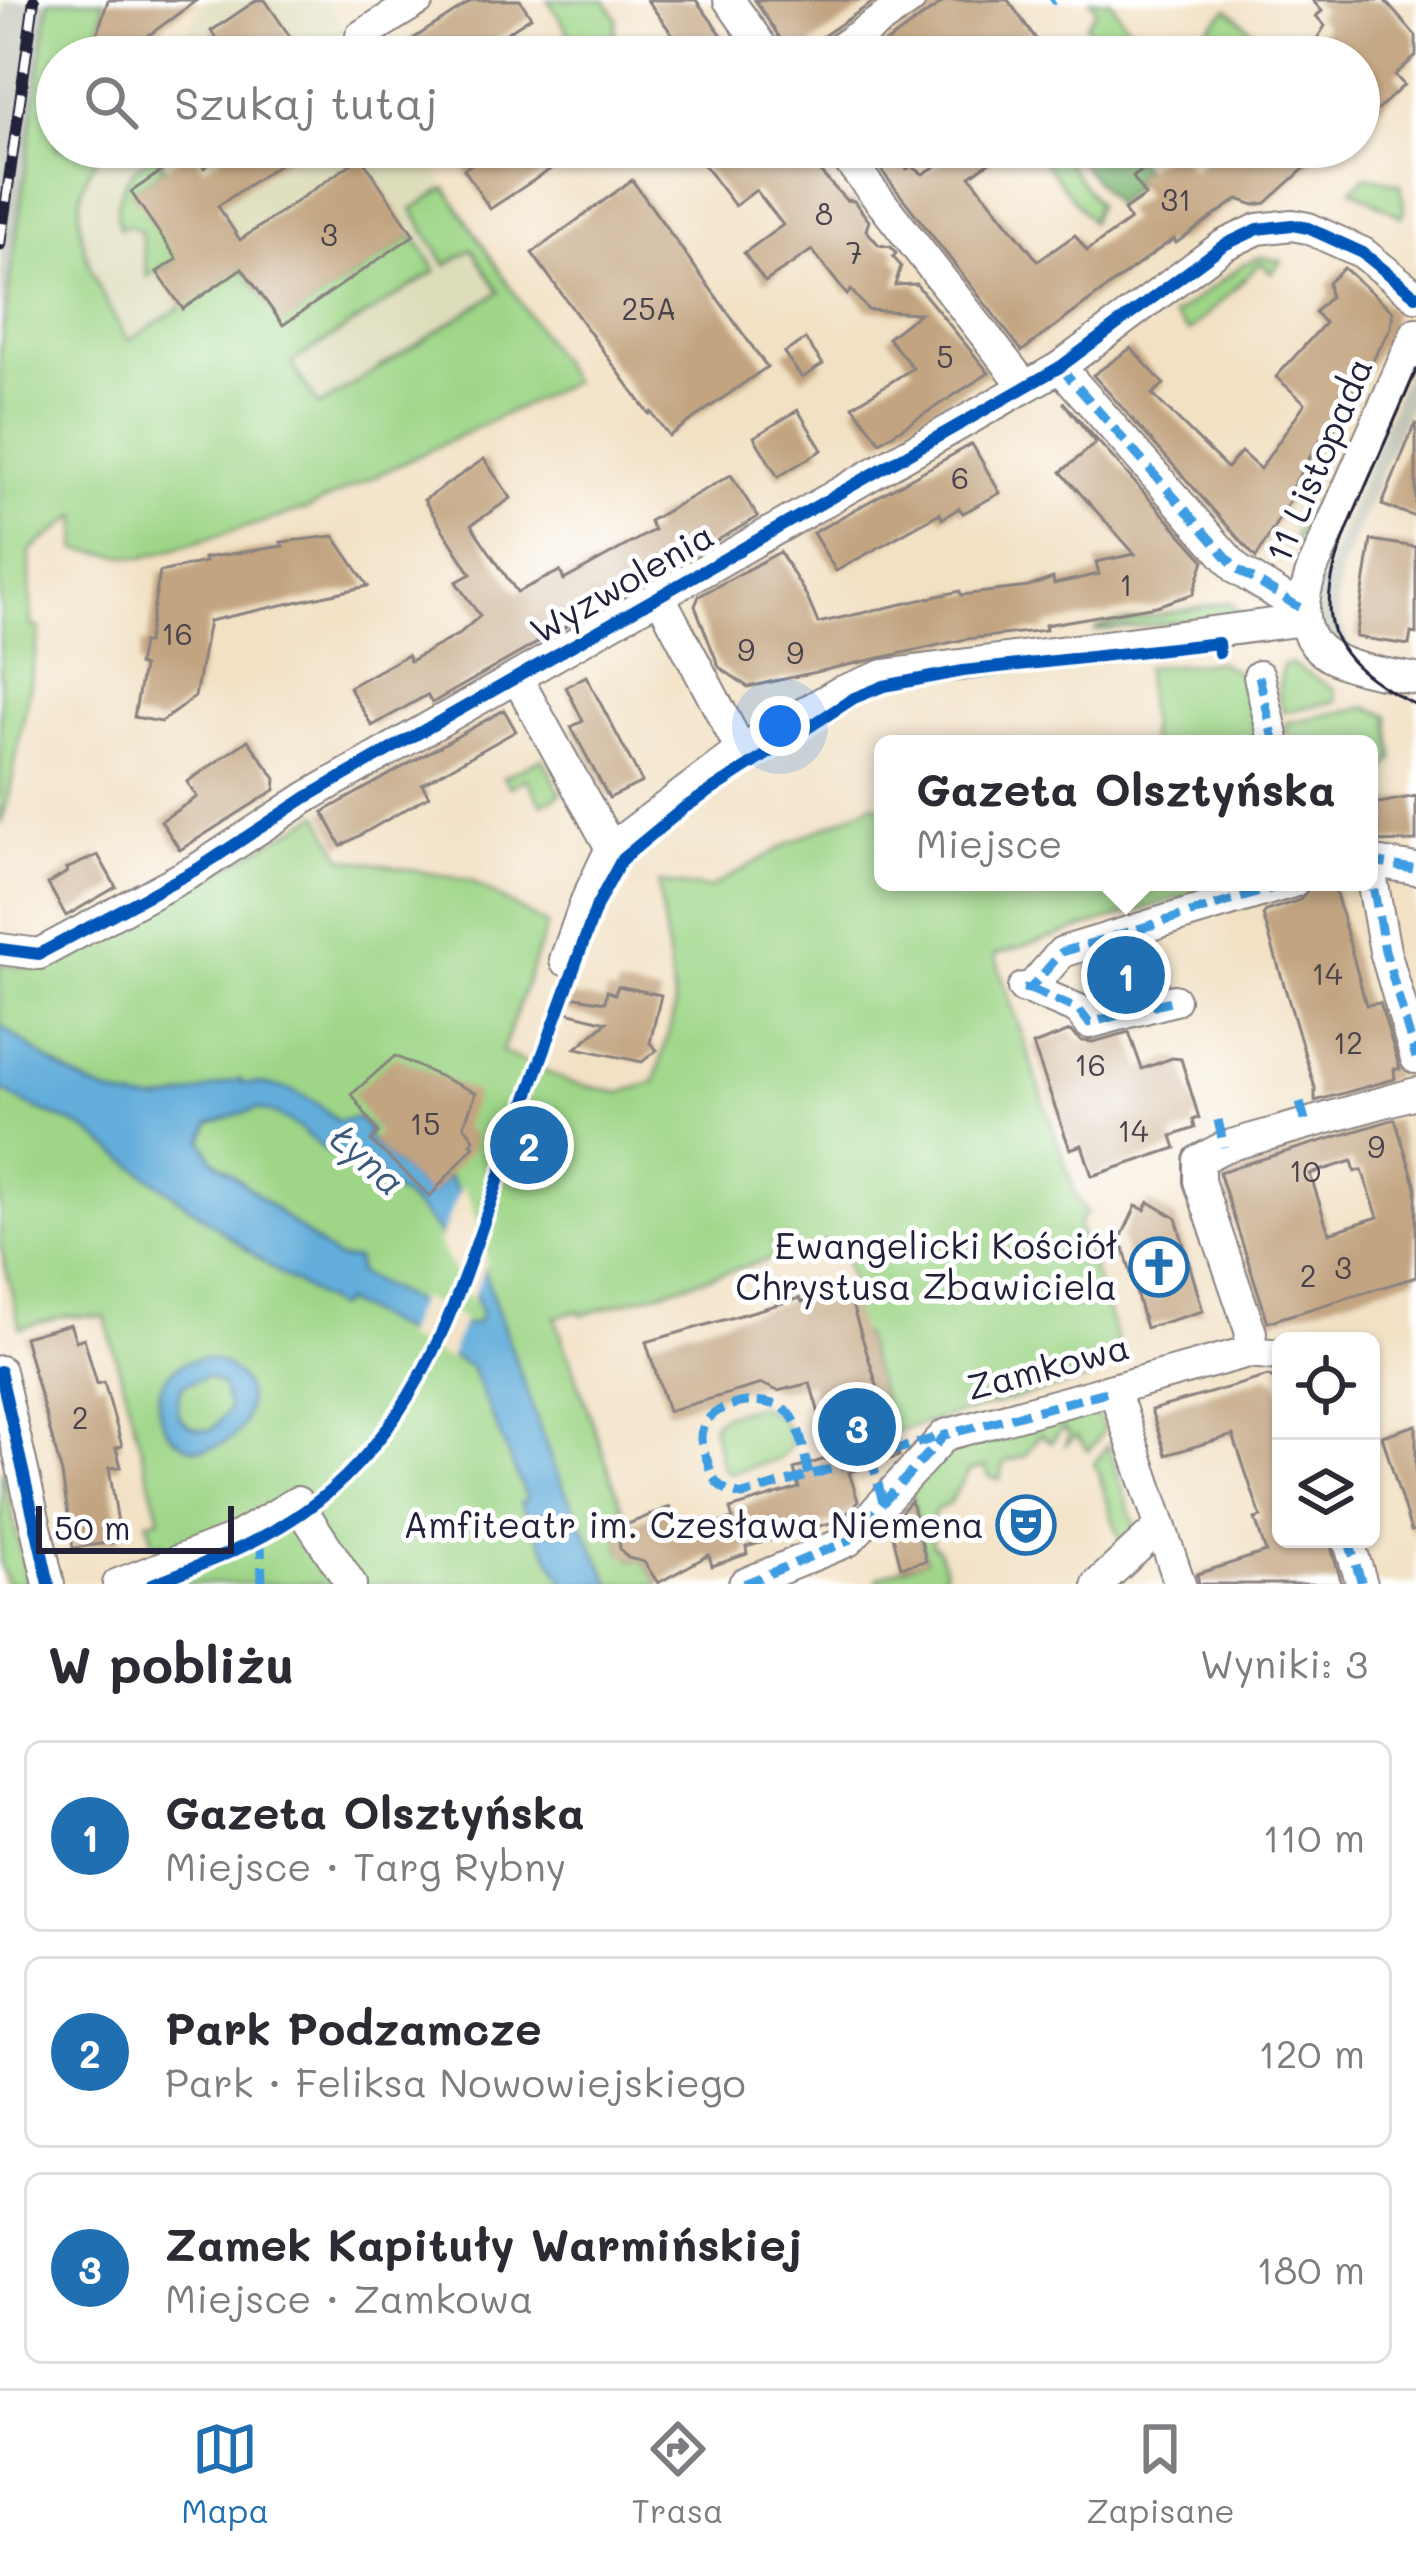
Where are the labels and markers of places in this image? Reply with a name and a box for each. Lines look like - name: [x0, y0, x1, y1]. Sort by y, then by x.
- pin: 1: [1087, 930, 1165, 1020]
- pin: 2: [490, 1100, 568, 1190]
- place label: Ewangelicki Kościół Chrystusa Zbawiciela: [735, 1221, 1117, 1310]
- church icon: Ewangelicki Kościół Chrystusa Zbawiciela: [1128, 1236, 1190, 1298]
- pin: 3: [818, 1382, 896, 1472]
- theatre icon: Amfiteatr im. Czesława Niemena: [995, 1494, 1057, 1556]
- place label: Amfiteatr im. Czesława Niemena: [403, 1500, 984, 1547]

